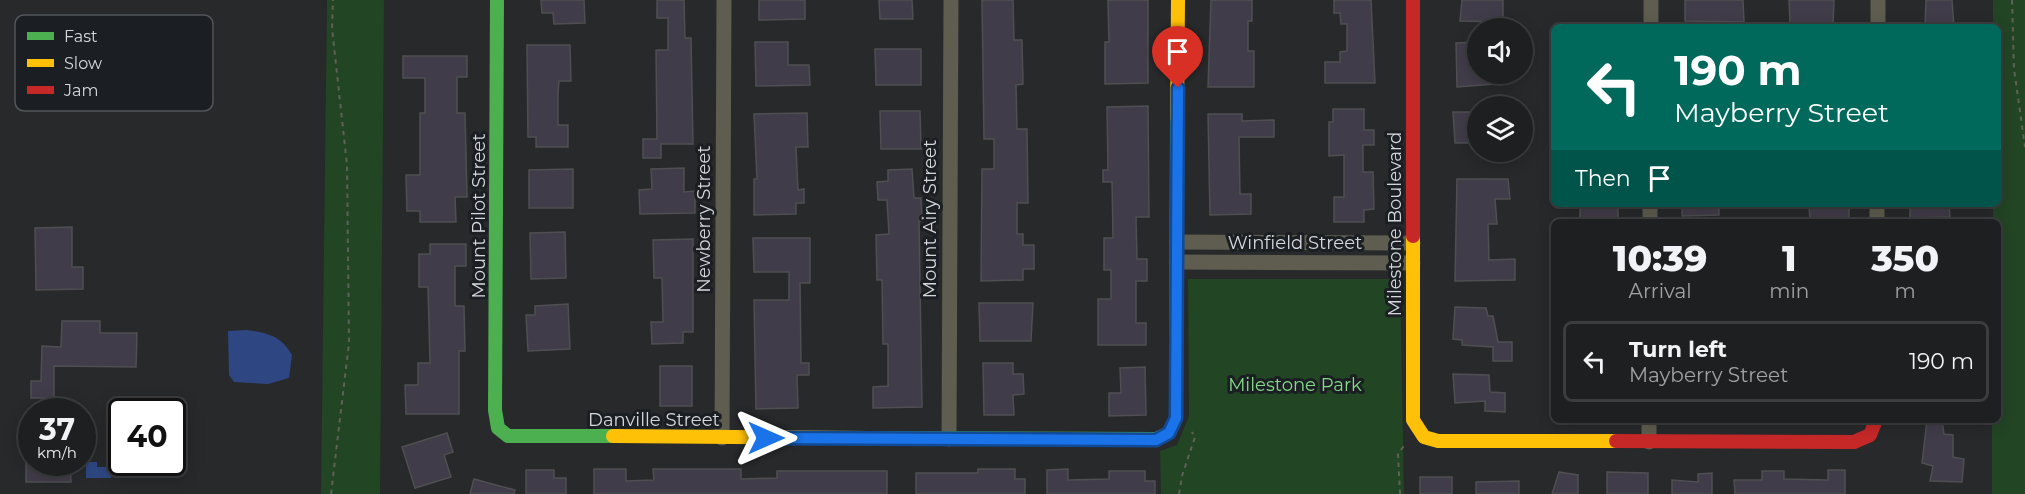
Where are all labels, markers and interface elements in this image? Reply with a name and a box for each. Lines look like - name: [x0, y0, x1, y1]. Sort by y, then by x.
- legend: [15, 15, 213, 111]
- map controls: [1467, 18, 1533, 162]
- button: sound: [1467, 18, 1533, 84]
- pin: [1152, 26, 1203, 88]
- text: Fast: [64, 27, 98, 46]
- icon: arrive: [1161, 35, 1194, 68]
- text: 190 m: [1674, 44, 1802, 96]
- icon: left: [1575, 48, 1653, 126]
- text: Slow: [64, 54, 102, 73]
- text: Jam: [63, 81, 98, 100]
- button: layers: [1467, 96, 1533, 162]
- text: Mayberry Street: [1674, 96, 1889, 129]
- street label: Milestone Boulevard: [1384, 132, 1406, 316]
- street label: Mount Pilot Street: [468, 133, 490, 299]
- street label: Mount Airy Street: [919, 140, 941, 298]
- street label: Newberry Street: [693, 145, 715, 293]
- icon: arrive: [1643, 162, 1676, 195]
- text: Then: [1575, 165, 1631, 192]
- street label: Winfield Street: [1228, 232, 1362, 254]
- text: 10:39: [1613, 236, 1707, 280]
- text: 1: [1782, 236, 1797, 280]
- text: 350: [1871, 236, 1939, 280]
- text: Arrival: [1629, 279, 1692, 303]
- text: min: [1769, 279, 1809, 303]
- text: m: [1895, 279, 1916, 303]
- text: Turn left: [1629, 336, 1727, 363]
- icon: left: [1578, 345, 1611, 378]
- text: 190 m: [1909, 348, 1974, 375]
- text: Mayberry Street: [1629, 363, 1788, 387]
- park label: Milestone Park: [1228, 374, 1362, 396]
- speed limit sign: 40: [108, 398, 186, 476]
- position arrow: [734, 406, 798, 470]
- street label: Danville Street: [588, 409, 720, 431]
- text: 37: [39, 411, 75, 448]
- text: km/h: [37, 443, 77, 462]

